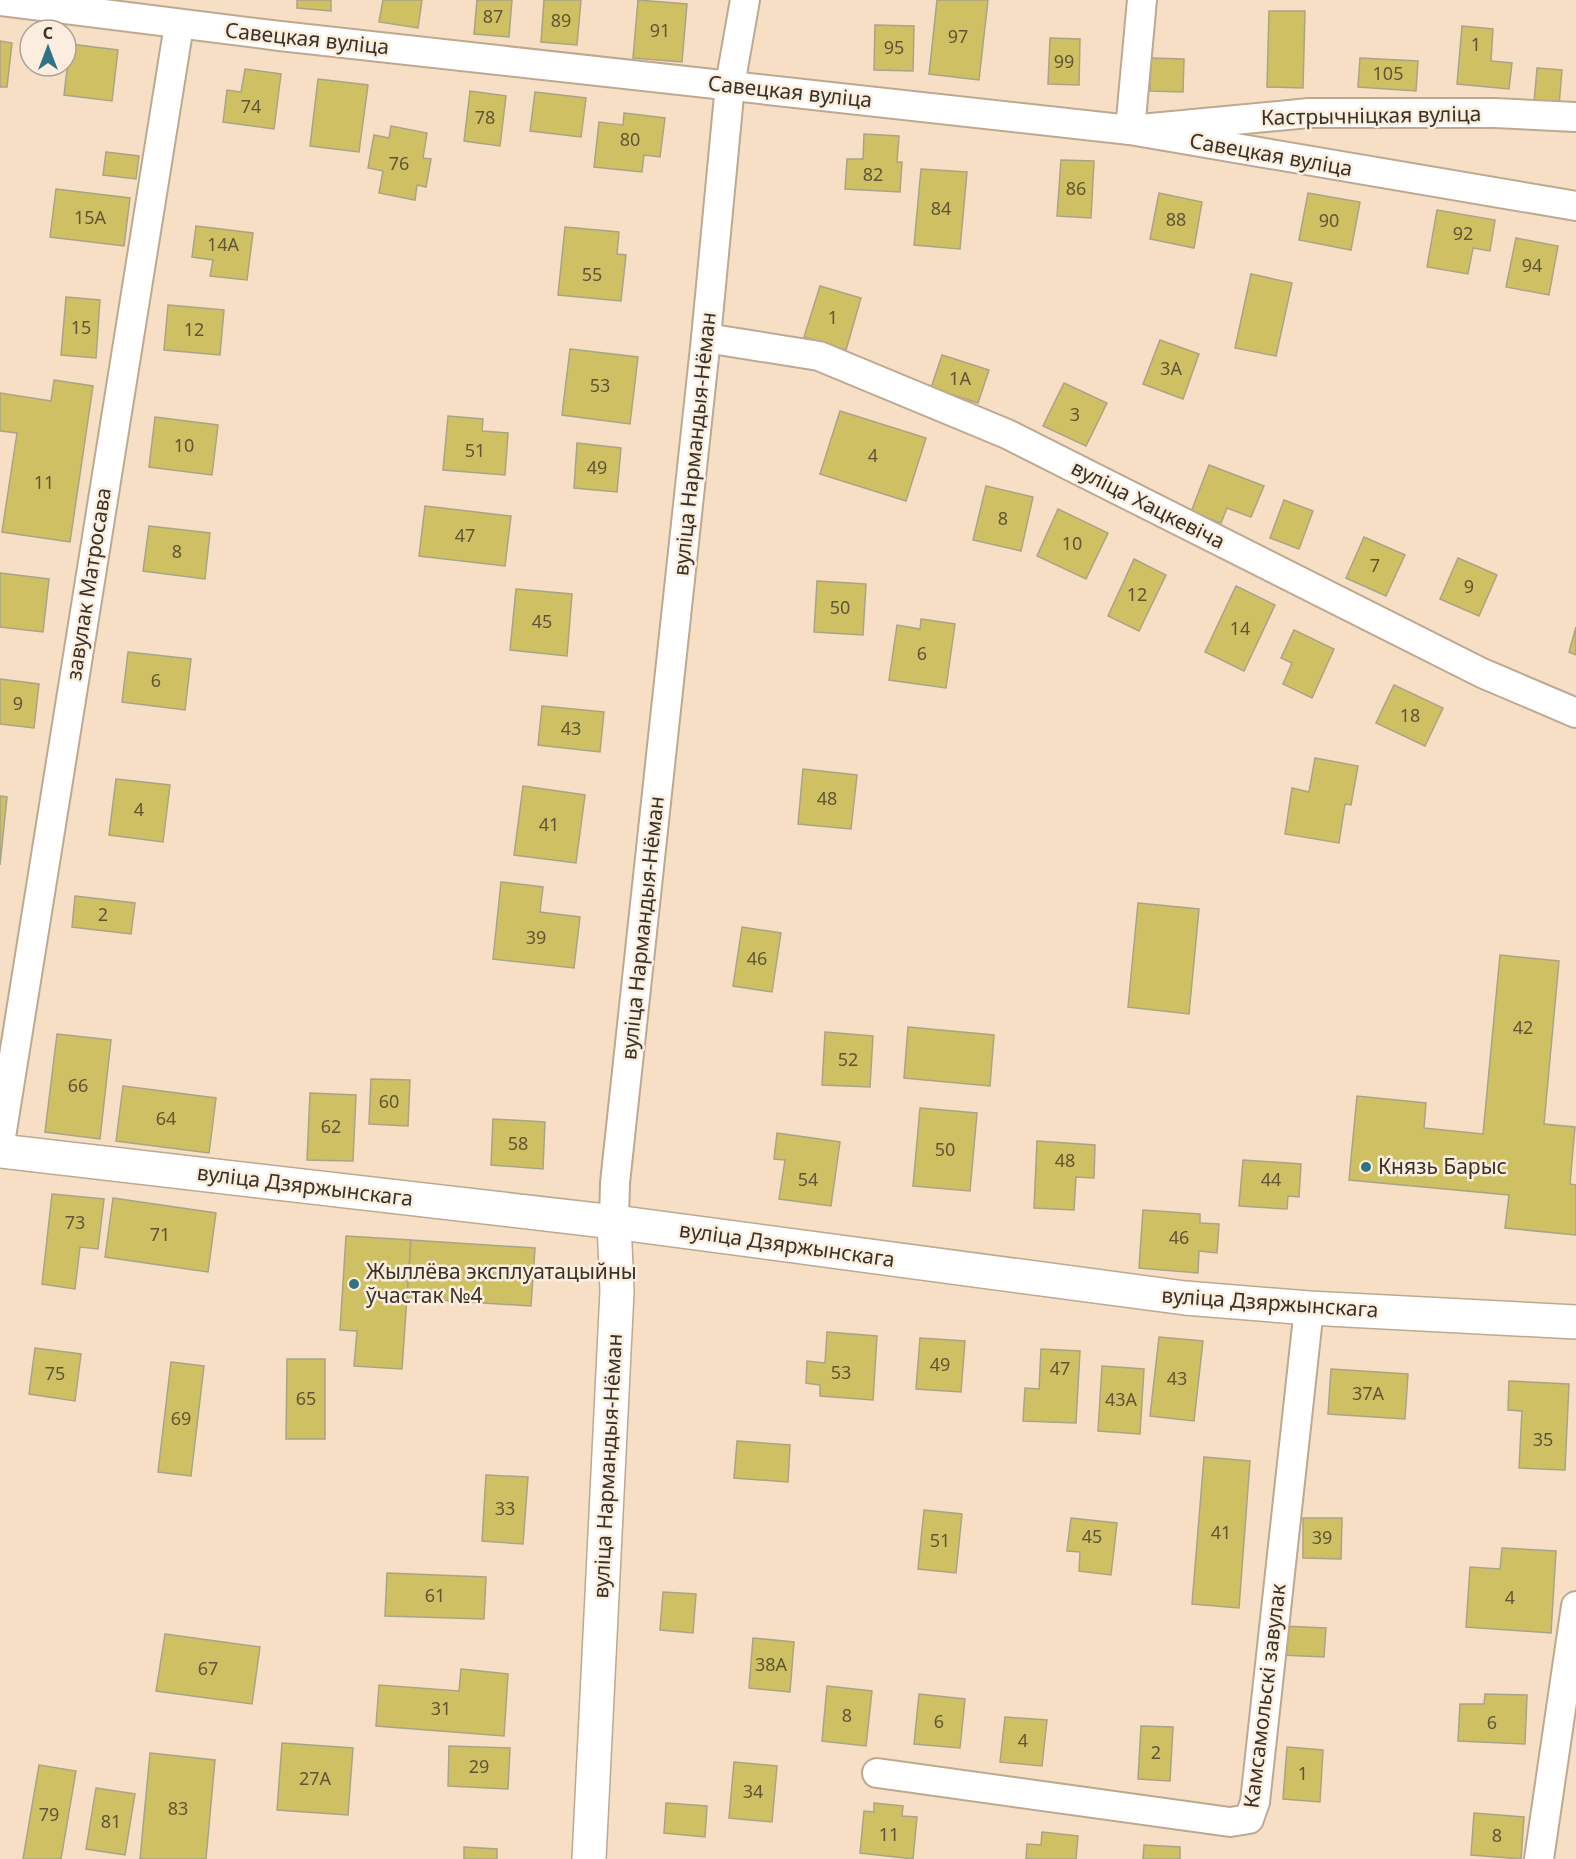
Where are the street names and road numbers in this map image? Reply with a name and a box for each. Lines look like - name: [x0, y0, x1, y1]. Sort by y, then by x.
- street label: Савецкая вуліца: [224, 15, 391, 61]
- street label: Савецкая вуліца: [707, 68, 874, 114]
- street label: Кастрычніцкая вуліца: [1261, 99, 1481, 131]
- street label: Савецкая вуліца: [1188, 126, 1355, 182]
- street label: вуліца Нармандыя-Нёман: [666, 311, 722, 577]
- street label: вуліца Хацкевіча: [1067, 453, 1230, 555]
- street label: завулак Матросава: [59, 485, 117, 682]
- street label: вуліца Нармандыя-Нёман: [614, 795, 670, 1061]
- street label: вуліца Дзяржынскага: [196, 1158, 415, 1212]
- street label: вуліца Дзяржынскага: [678, 1215, 897, 1273]
- street label: вуліца Дзяржынскага: [1161, 1280, 1380, 1324]
- street label: вуліца Нармандыя-Нёман: [586, 1333, 628, 1599]
- street label: Камсамольскі завулак: [1236, 1582, 1292, 1810]

